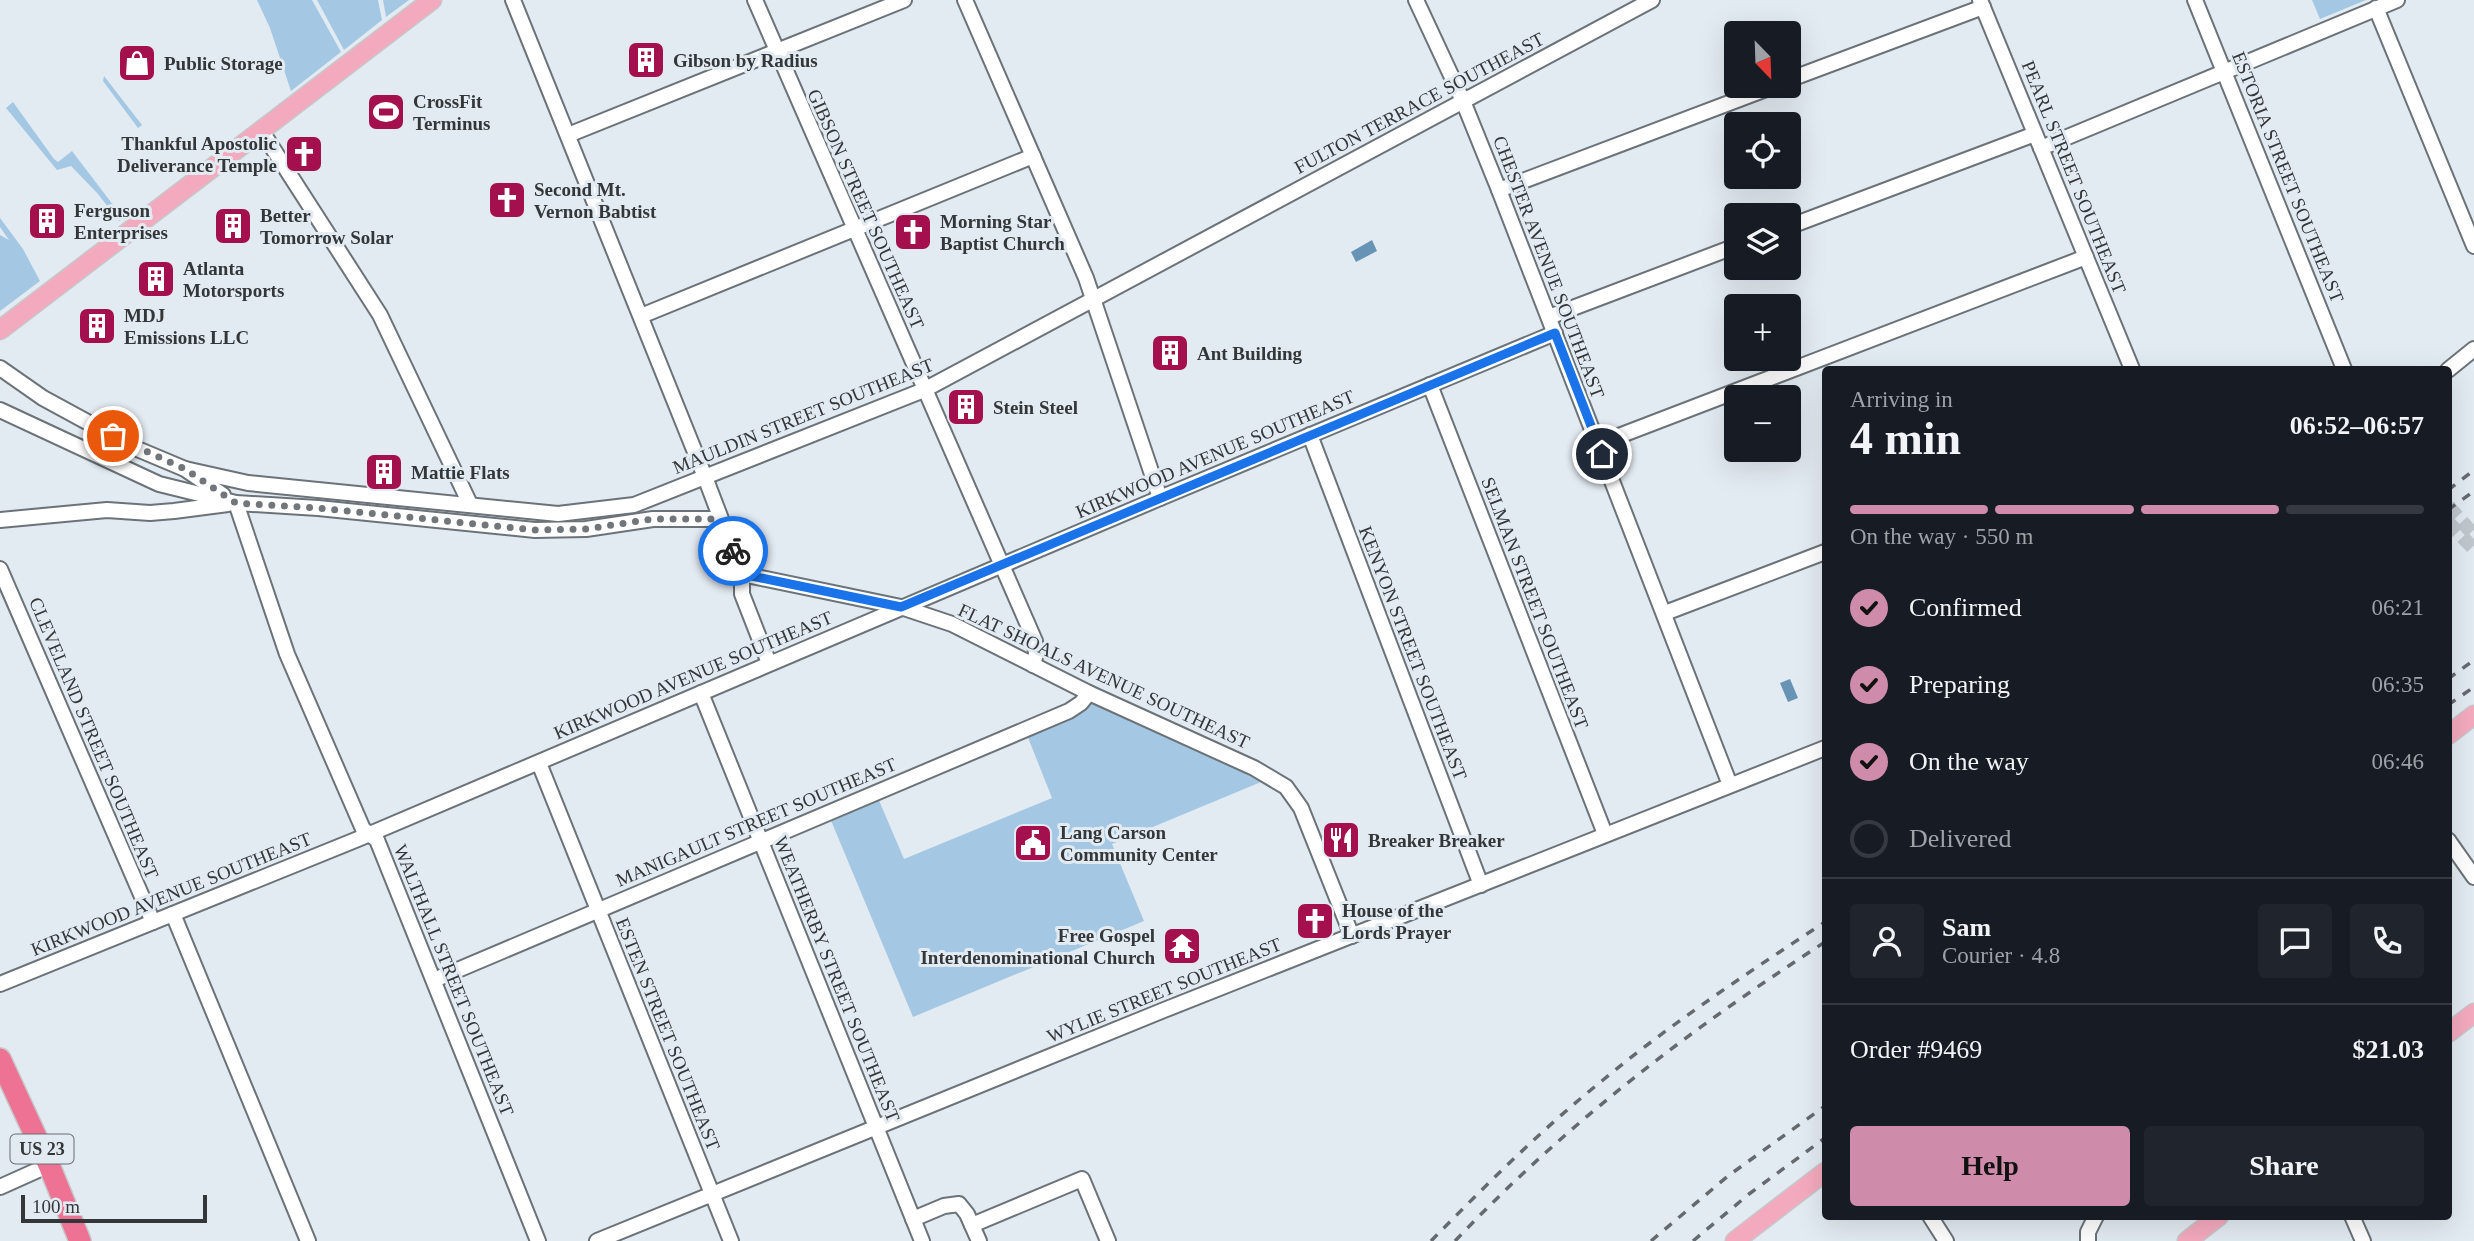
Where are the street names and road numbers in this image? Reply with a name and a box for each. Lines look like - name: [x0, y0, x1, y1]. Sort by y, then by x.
- street label: FULTON TERRACE SOUTHEAST: [1291, 28, 1548, 178]
- street label: ESTORIA STREET SOUTHEAST: [2228, 49, 2348, 306]
- street label: PEARL STREET SOUTHEAST: [2018, 58, 2131, 297]
- street label: GIBSON STREET SOUTHEAST: [803, 86, 929, 333]
- street label: CHESTER AVENUE SOUTHEAST: [1489, 133, 1609, 402]
- street label: MAULDIN STREET SOUTHEAST: [670, 354, 937, 478]
- street label: KIRKWOOD AVENUE SOUTHEAST: [1073, 385, 1358, 522]
- street label: SELMAN STREET SOUTHEAST: [1477, 474, 1593, 732]
- street label: KENYON STREET SOUTHEAST: [1355, 523, 1471, 783]
- street label: CLEVELAND STREET SOUTHEAST: [25, 594, 163, 882]
- street label: FLAT SHOALS AVENUE SOUTHEAST: [955, 599, 1253, 753]
- street label: KIRKWOOD AVENUE SOUTHEAST: [551, 606, 836, 743]
- street label: MANIGAULT STREET SOUTHEAST: [613, 753, 900, 891]
- street label: KIRKWOOD AVENUE SOUTHEAST: [28, 828, 315, 960]
- street label: WEATHERBY STREET SOUTHEAST: [770, 833, 904, 1125]
- street label: WALTHALL STREET SOUTHEAST: [390, 841, 518, 1119]
- street label: ESTEN STREET SOUTHEAST: [612, 915, 724, 1154]
- street label: WYLIE STREET SOUTHEAST: [1044, 933, 1285, 1047]
- road number: US 23: [10, 1134, 74, 1164]

